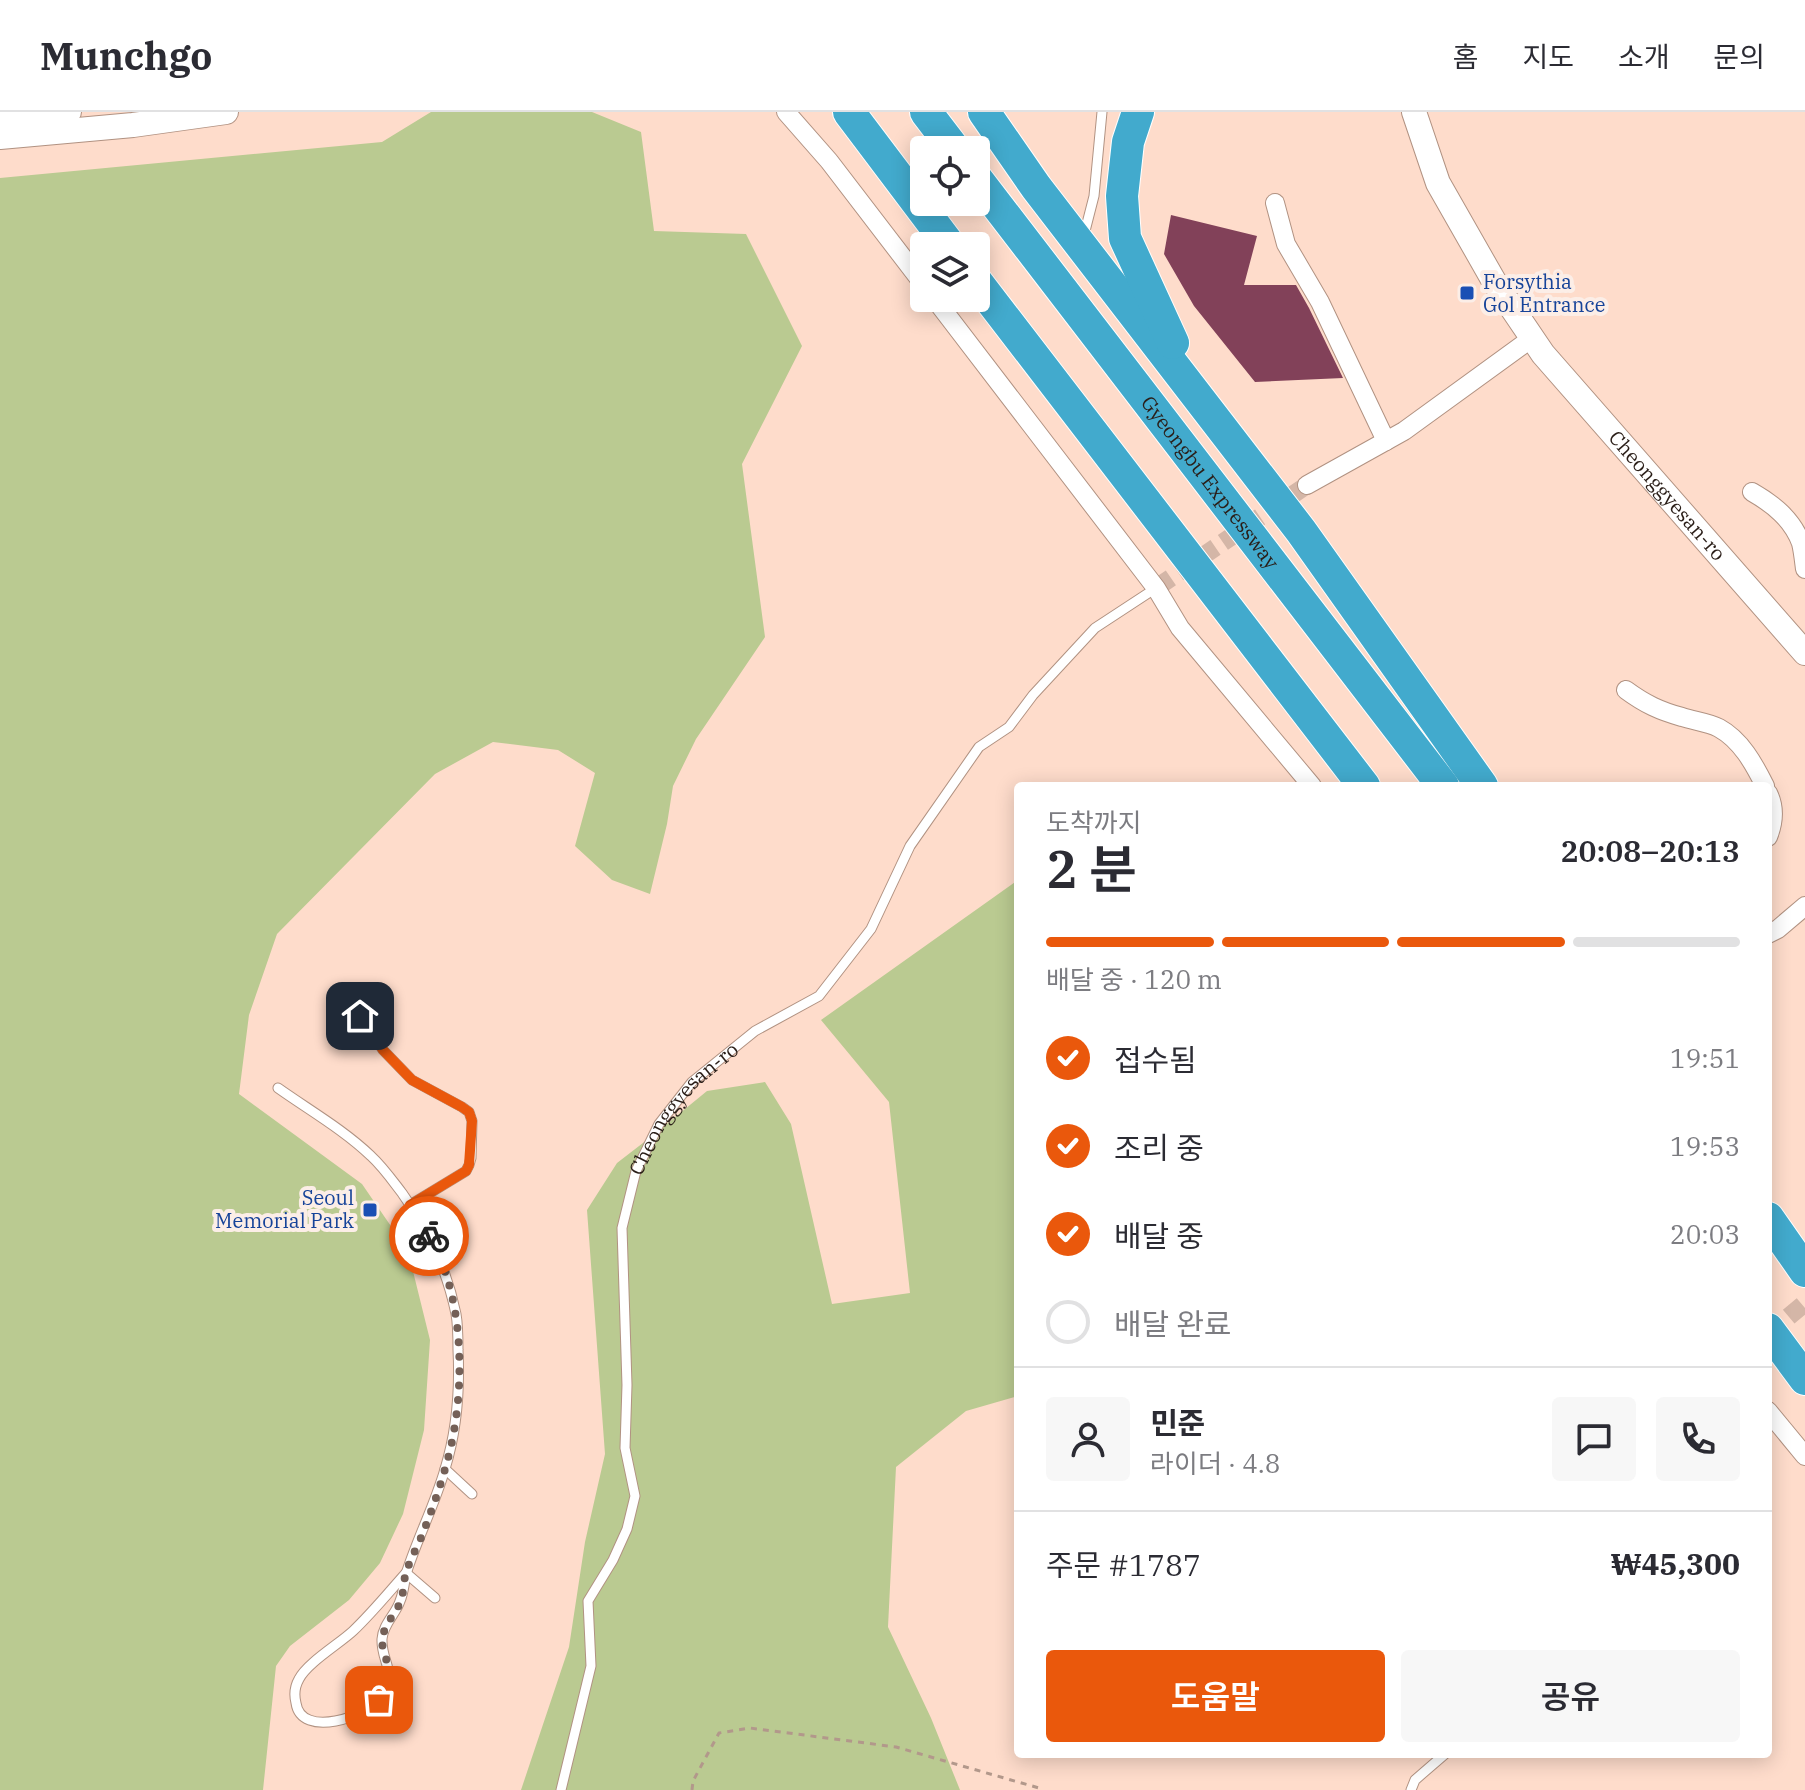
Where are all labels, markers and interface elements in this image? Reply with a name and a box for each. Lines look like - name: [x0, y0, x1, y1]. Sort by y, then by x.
- text: Munchgo: [40, 31, 212, 80]
- text: 홈: [1453, 38, 1478, 75]
- text: 지도: [1522, 38, 1574, 75]
- text: 소개: [1618, 38, 1669, 75]
- text: 문의: [1713, 38, 1765, 75]
- map controls: [910, 136, 990, 312]
- button: locate: [910, 136, 990, 216]
- button: layers: [910, 232, 990, 312]
- place label: Forsythia Gol Entrance: [1483, 268, 1605, 318]
- marker: Forsythia Gol Entrance: [1458, 284, 1476, 302]
- street label: Gyeongbu Expressway: [1135, 390, 1286, 575]
- street label: Cheonggyesan-ro: [1603, 424, 1732, 566]
- text: 도착까지: [1046, 805, 1142, 839]
- text: 20:08–20:13: [1560, 831, 1740, 870]
- text: 2 분: [1046, 835, 1137, 902]
- text: 배달 중 · 120 m: [1046, 962, 1222, 996]
- pin: [326, 982, 394, 1050]
- icon: home: [338, 994, 382, 1038]
- street label: Cheonggyesan-ro: [622, 1036, 744, 1179]
- icon: check: [1046, 1036, 1090, 1080]
- text: 접수됨: [1114, 1040, 1197, 1079]
- text: 19:51: [1670, 1041, 1740, 1075]
- icon: check: [1046, 1124, 1090, 1168]
- text: 조리 중: [1114, 1128, 1204, 1167]
- text: 19:53: [1670, 1129, 1740, 1163]
- place label: Seoul Memorial Park: [215, 1184, 354, 1234]
- courier: [389, 1196, 469, 1276]
- marker: Seoul Memorial Park: [361, 1201, 379, 1219]
- icon: check: [1046, 1212, 1090, 1256]
- icon: bike: [407, 1214, 451, 1258]
- text: 배달 중: [1114, 1216, 1204, 1255]
- text: 20:03: [1670, 1217, 1740, 1251]
- text: 배달 완료: [1114, 1304, 1231, 1343]
- button: person: [1046, 1397, 1130, 1481]
- button: chat: [1552, 1397, 1636, 1481]
- button: phone: [1656, 1397, 1740, 1481]
- text: 민준: [1150, 1403, 1205, 1442]
- text: 라이더 · 4.8: [1150, 1446, 1280, 1480]
- text: ₩45,300: [1611, 1544, 1740, 1583]
- text: 주문 #1787: [1046, 1545, 1201, 1584]
- button: 도움말: [1046, 1650, 1385, 1742]
- button: 공유: [1401, 1650, 1740, 1742]
- pin: [345, 1666, 413, 1734]
- icon: bag: [357, 1678, 401, 1722]

